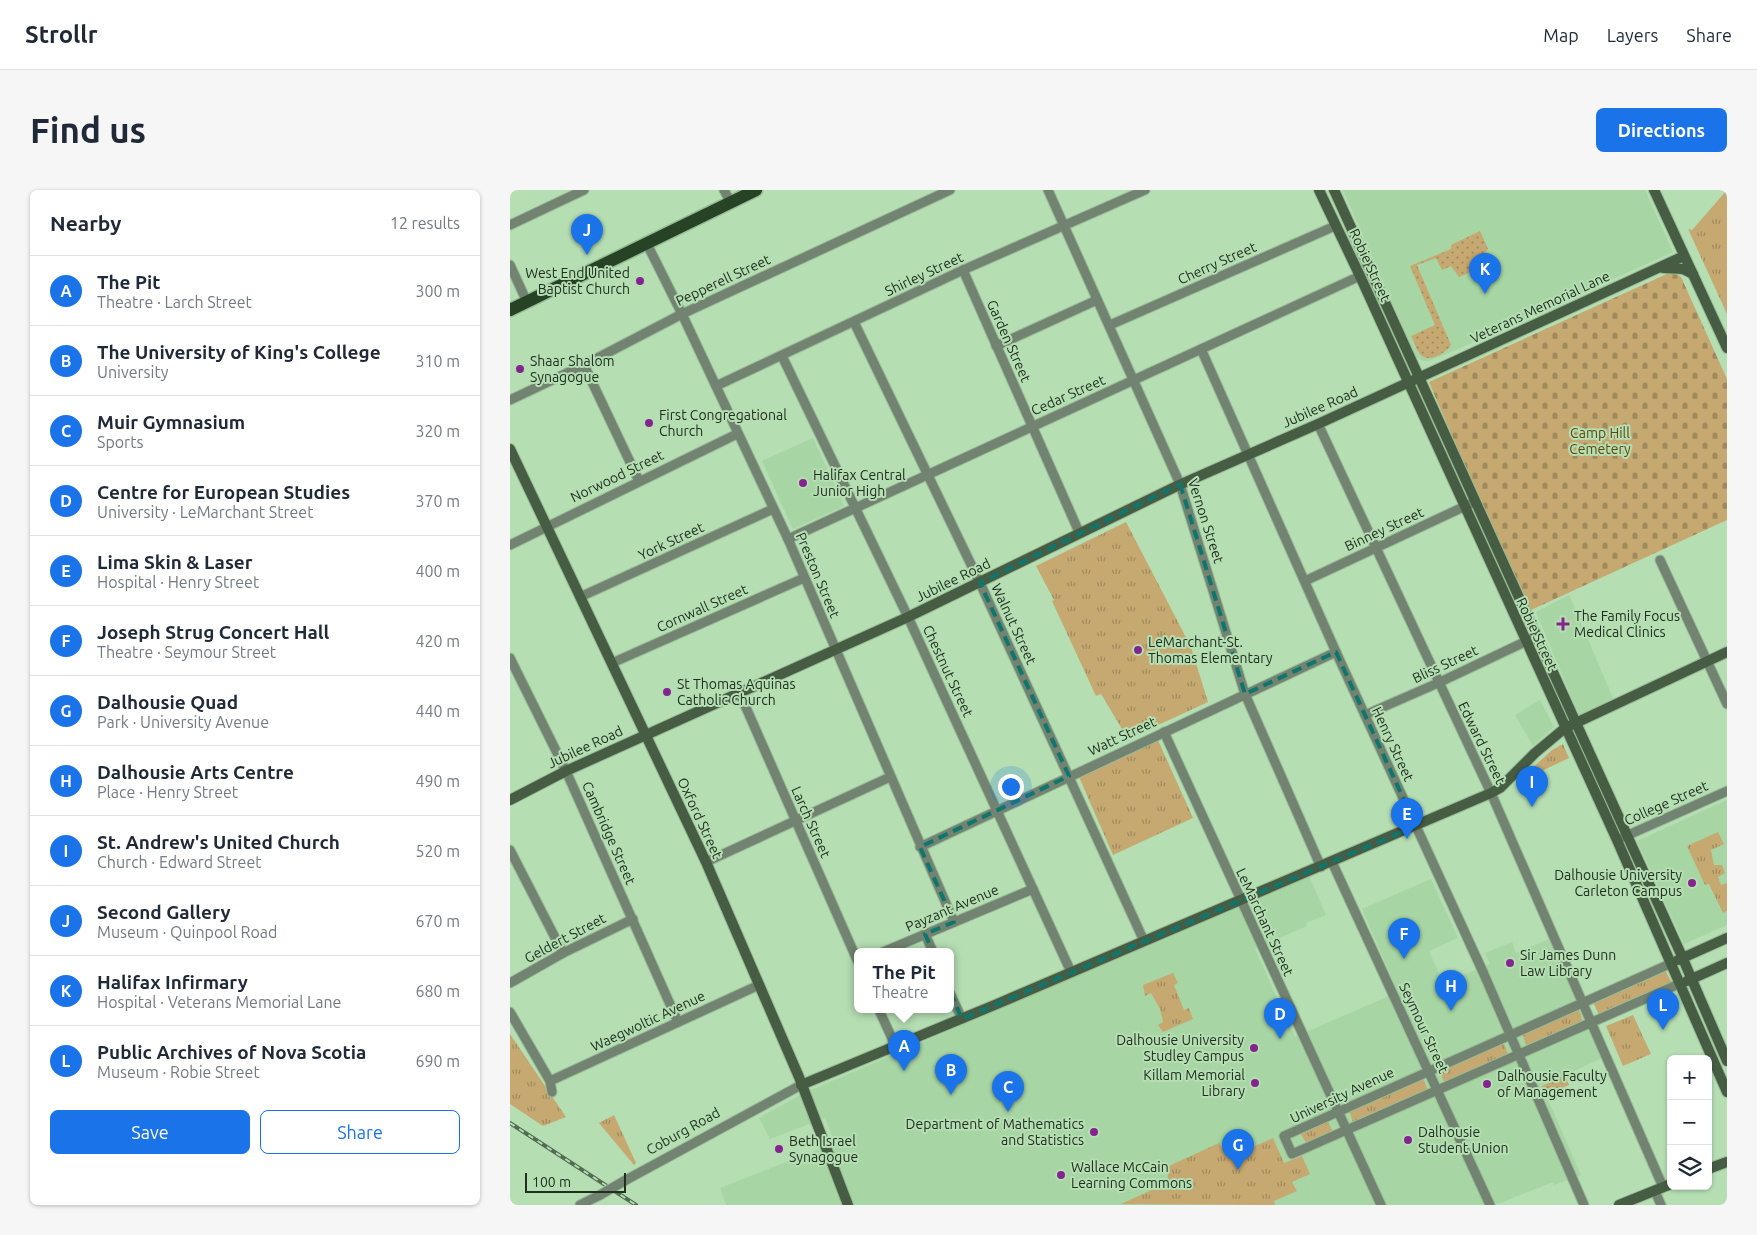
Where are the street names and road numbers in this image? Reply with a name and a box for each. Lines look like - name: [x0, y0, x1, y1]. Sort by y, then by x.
- street label: Robie Street: [1346, 226, 1394, 304]
- street label: Cherry Street: [1175, 238, 1259, 287]
- street label: Shirley Street: [882, 249, 966, 299]
- street label: Pepperell Street: [673, 251, 773, 309]
- street label: Veterans Memorial Lane: [1468, 268, 1612, 346]
- street label: Garden Street: [984, 298, 1034, 385]
- street label: Cedar Street: [1029, 371, 1108, 418]
- street label: Jubilee Road: [1280, 383, 1360, 431]
- street label: Norwood Street: [568, 446, 667, 505]
- street label: Vernon Street: [1185, 477, 1227, 566]
- street label: Binney Street: [1342, 504, 1426, 554]
- street label: York Street: [636, 519, 707, 563]
- street label: Preston Street: [793, 530, 843, 621]
- street label: Jubilee Road: [913, 555, 993, 605]
- street label: Cornwall Street: [654, 581, 750, 635]
- street label: Walnut Street: [988, 581, 1040, 667]
- street label: Robie Street: [1513, 595, 1561, 673]
- street label: Chestnut Street: [920, 622, 977, 720]
- street label: Bliss Street: [1410, 642, 1481, 686]
- street label: Edward Street: [1455, 699, 1509, 787]
- street label: Henry Street: [1369, 704, 1417, 784]
- street label: Watt Street: [1085, 713, 1159, 759]
- street label: Jubilee Road: [545, 723, 625, 771]
- street label: Oxford Street: [674, 775, 726, 861]
- street label: College Street: [1622, 777, 1711, 829]
- street label: Cambridge Street: [579, 779, 639, 887]
- street label: Larch Street: [788, 784, 834, 861]
- street label: LeMarchant Street: [1233, 866, 1297, 979]
- street label: Payzant Avenue: [903, 881, 1001, 935]
- street label: Geldert Street: [522, 910, 609, 966]
- street label: Seymour Street: [1396, 980, 1452, 1076]
- street label: Waegwoltic Avenue: [588, 988, 708, 1054]
- street label: University Avenue: [1287, 1064, 1397, 1126]
- street label: Coburg Road: [643, 1104, 723, 1158]

